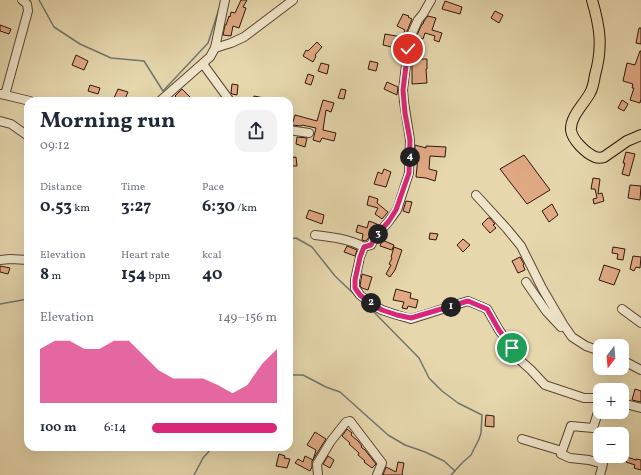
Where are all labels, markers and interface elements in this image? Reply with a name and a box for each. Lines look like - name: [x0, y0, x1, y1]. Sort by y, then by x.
- pin: [391, 32, 425, 66]
- icon: check: [397, 38, 419, 60]
- text: Morning run: [40, 106, 175, 137]
- button: share: [235, 110, 277, 152]
- text: 09:12: [40, 137, 70, 155]
- pin: 4: [400, 147, 420, 167]
- text: 4: [407, 149, 413, 164]
- text: Distance: [40, 180, 82, 195]
- text: Time: [121, 180, 145, 195]
- text: Pace: [202, 180, 224, 195]
- text: 0.53: [40, 195, 72, 218]
- text: 3:27: [121, 195, 151, 218]
- text: 6:30: [202, 195, 235, 218]
- text: km: [72, 201, 90, 216]
- text: /km: [235, 201, 257, 216]
- pin: 3: [368, 224, 388, 244]
- text: 3: [375, 226, 381, 241]
- text: Elevation: [40, 248, 86, 263]
- text: Heart rate: [121, 248, 170, 263]
- text: kcal: [202, 248, 222, 263]
- text: 8: [40, 263, 49, 286]
- text: 154: [121, 263, 146, 286]
- text: 40: [202, 263, 222, 286]
- text: m: [49, 269, 61, 284]
- text: bpm: [146, 269, 171, 284]
- pin: 2: [361, 293, 381, 313]
- text: 2: [368, 295, 374, 310]
- pin: 1: [441, 297, 461, 317]
- text: 1: [449, 299, 453, 314]
- text: Elevation: [40, 309, 94, 327]
- text: 149–156 m: [218, 309, 277, 327]
- pin: [495, 331, 529, 365]
- icon: arrive: [501, 337, 523, 359]
- north arrow: [593, 339, 629, 375]
- map controls: [593, 339, 629, 463]
- button: +: [593, 383, 629, 419]
- text: 100 m: [40, 419, 77, 437]
- text: 6:14: [104, 419, 126, 437]
- button: −: [593, 427, 629, 463]

